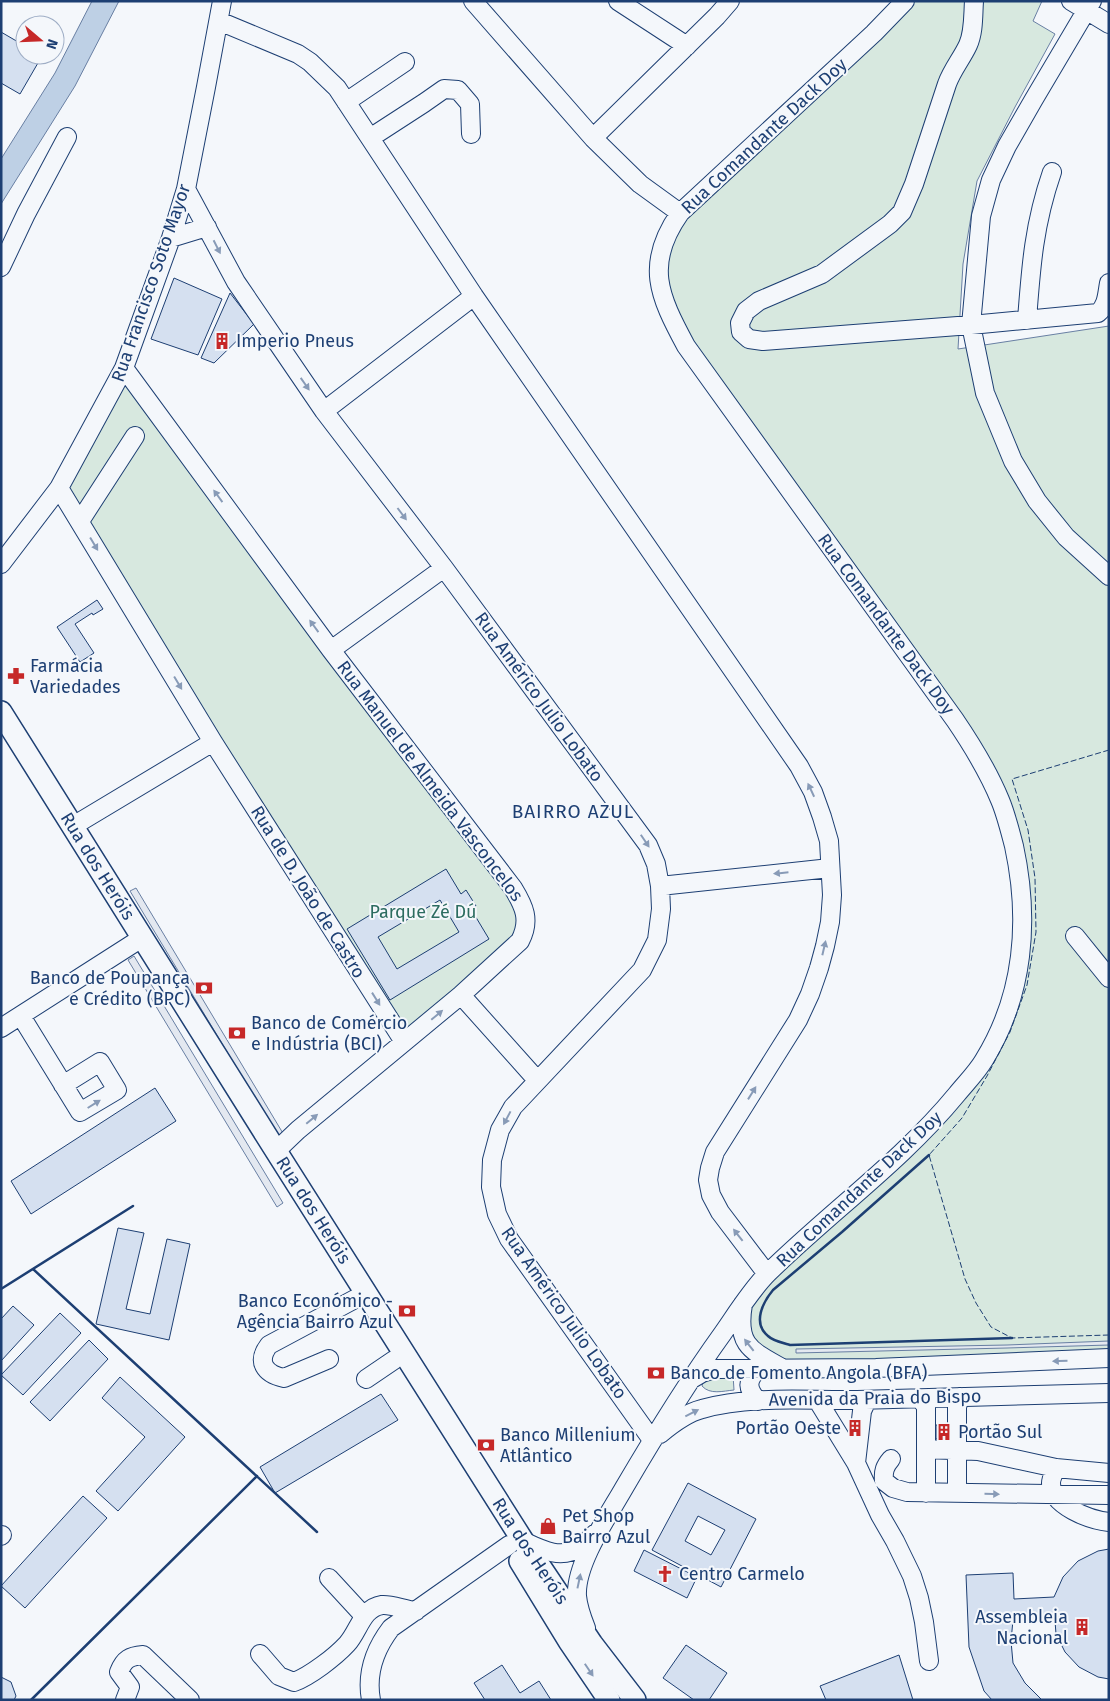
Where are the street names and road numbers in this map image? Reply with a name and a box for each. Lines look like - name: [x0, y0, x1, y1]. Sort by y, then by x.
- street label: Rua Comandante Dack Doy: [677, 53, 852, 219]
- street label: Rua Francisco Soto Mayor: [107, 181, 195, 385]
- street label: Rua Comandante Dack Doy: [813, 529, 959, 719]
- street label: Rua Américo Julio Lobato: [470, 608, 608, 786]
- street label: Rua Manuel de Almeida Vasconcelos: [332, 656, 528, 906]
- street label: Rua de D. João de Castro: [246, 802, 370, 982]
- street label: Rua dos Heróis: [56, 808, 140, 924]
- street label: Rua Comandante Dack Doy: [772, 1106, 947, 1272]
- street label: Rua dos Heróis: [271, 1152, 356, 1268]
- street label: Rua Américo Julio Lobato: [496, 1223, 632, 1403]
- street label: Avenida da Praia do Bispo: [768, 1385, 982, 1411]
- street label: Rua dos Heróis: [487, 1494, 573, 1608]

